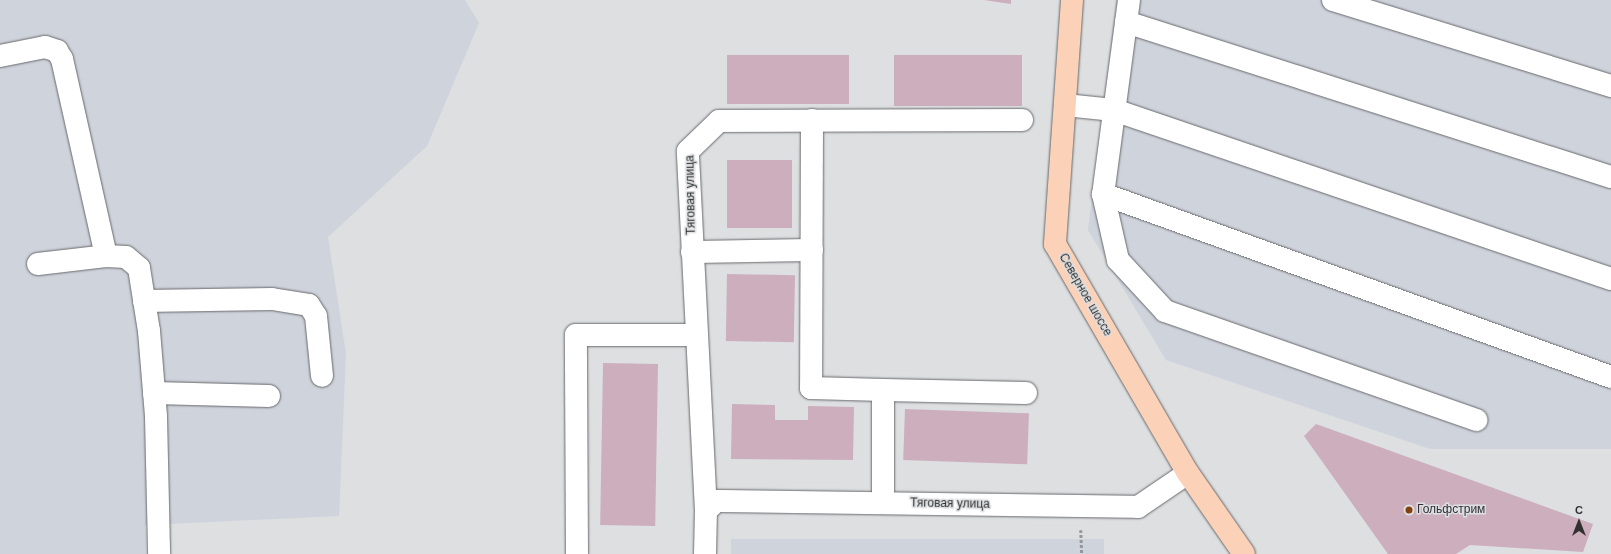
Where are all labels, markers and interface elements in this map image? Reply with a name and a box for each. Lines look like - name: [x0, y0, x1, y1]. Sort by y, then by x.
- street label: Тяговая улица: [683, 155, 699, 235]
- street label: Северное шоссе: [1055, 251, 1115, 339]
- street label: Тяговая улица: [910, 496, 990, 512]
- north arrow: [1559, 502, 1599, 542]
- place label: Гольфстрим: [1417, 503, 1485, 517]
- text: С: [1575, 504, 1583, 516]
- marker: Гольфстрим: [1404, 505, 1414, 515]

